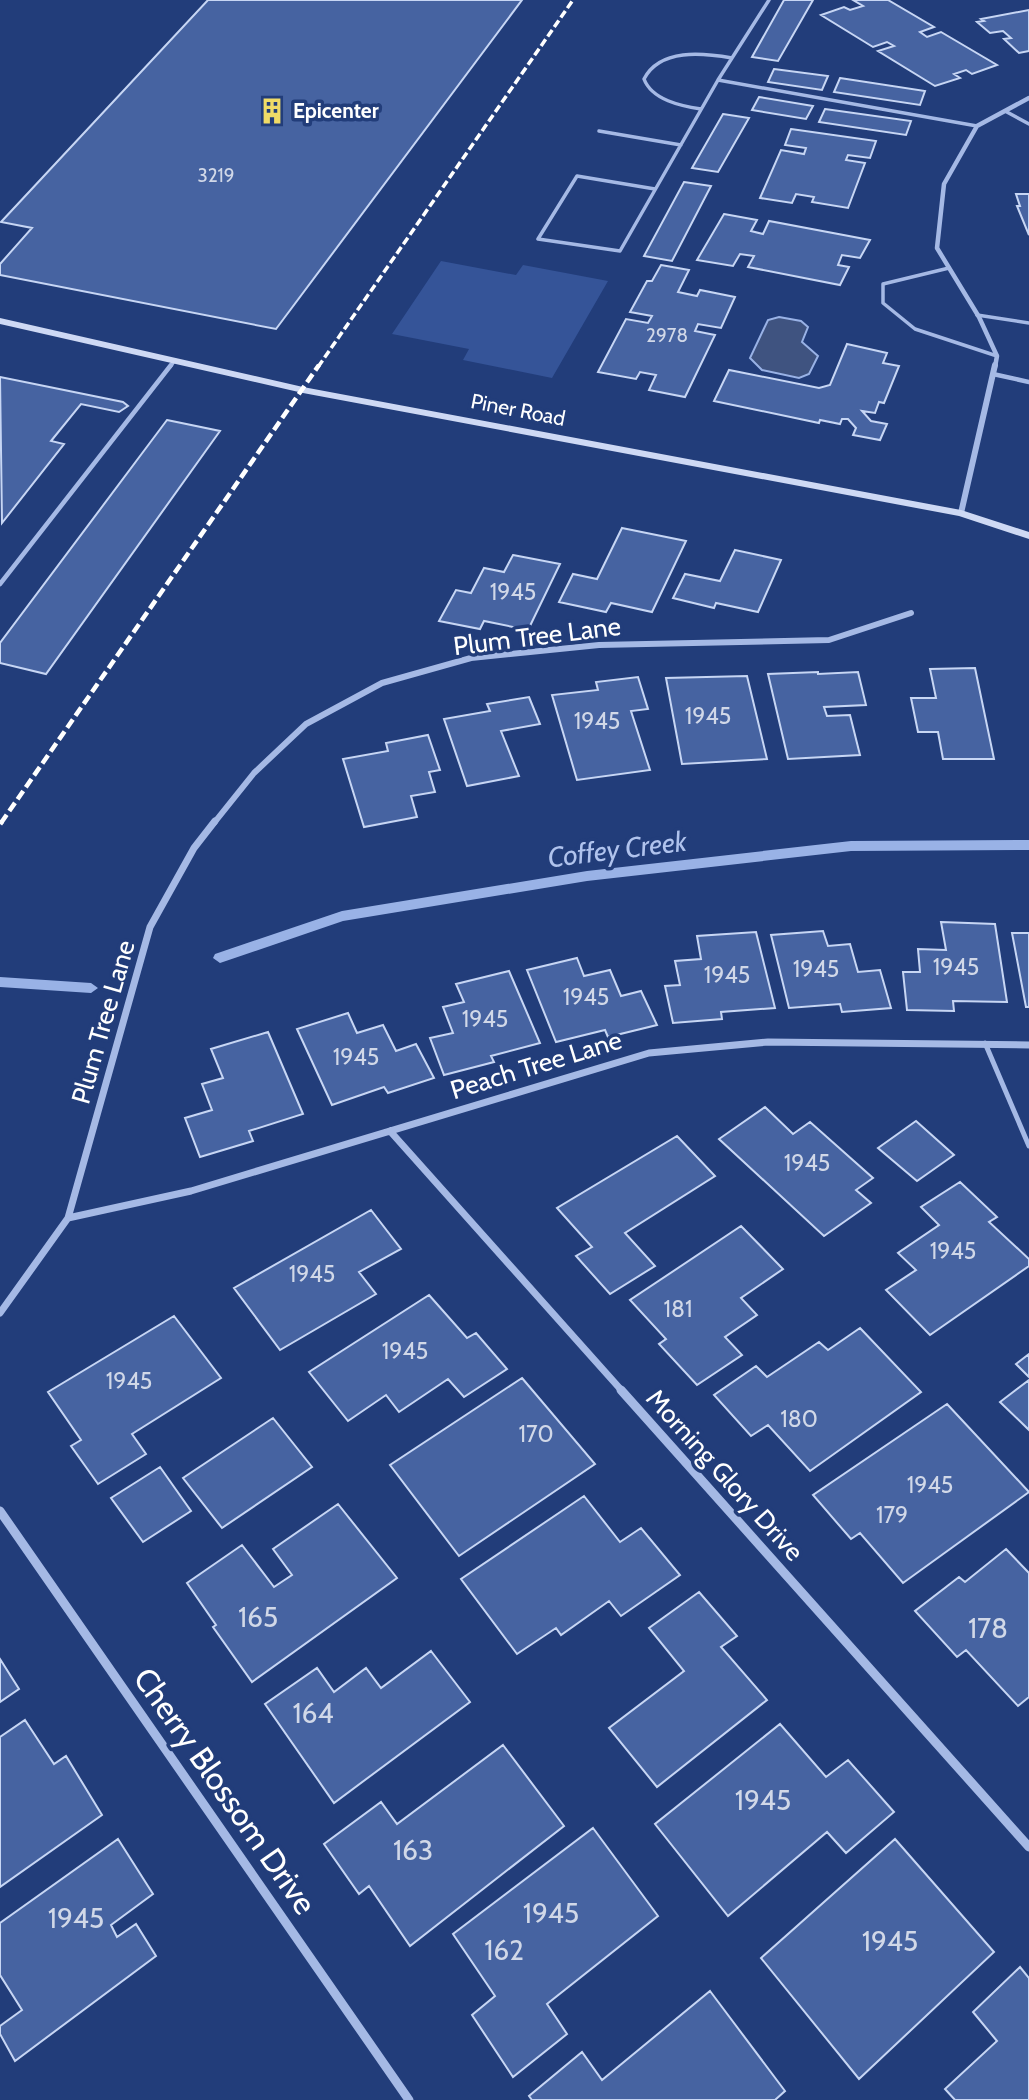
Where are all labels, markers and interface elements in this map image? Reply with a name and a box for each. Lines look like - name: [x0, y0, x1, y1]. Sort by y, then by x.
- building icon: Epicenter: [257, 96, 287, 126]
- place label: Epicenter: [293, 98, 379, 123]
- house number: 3219: [197, 164, 235, 187]
- house number: 2978: [646, 324, 688, 347]
- street label: Piner Road: [469, 388, 567, 431]
- house number: 1945: [490, 578, 536, 606]
- street label: Plum Tree Lane: [451, 610, 623, 662]
- house number: 1945: [685, 702, 731, 730]
- house number: 1945: [574, 707, 620, 735]
- water label: Coffey Creek: [546, 823, 689, 874]
- street label: Plum Tree Lane: [64, 937, 142, 1107]
- house number: 1945: [933, 953, 979, 981]
- house number: 1945: [793, 955, 839, 983]
- house number: 1945: [704, 961, 750, 989]
- house number: 1945: [563, 983, 609, 1011]
- house number: 1945: [462, 1005, 508, 1033]
- street label: Peach Tree Lane: [447, 1024, 625, 1106]
- house number: 1945: [333, 1043, 379, 1071]
- house number: 1945: [784, 1149, 830, 1177]
- house number: 1945: [930, 1237, 976, 1265]
- house number: 1945: [289, 1260, 335, 1288]
- house number: 181: [664, 1295, 692, 1323]
- house number: 1945: [382, 1337, 428, 1365]
- house number: 1945: [106, 1367, 152, 1395]
- street label: Morning Glory Drive: [640, 1383, 810, 1567]
- house number: 180: [780, 1405, 818, 1433]
- house number: 170: [519, 1420, 553, 1448]
- house number: 1945: [907, 1471, 953, 1499]
- house number: 179: [876, 1501, 908, 1529]
- house number: 165: [238, 1600, 278, 1634]
- house number: 178: [968, 1611, 1008, 1645]
- street label: Cherry Blossom Drive: [126, 1660, 325, 1922]
- house number: 164: [292, 1696, 334, 1730]
- house number: 1945: [735, 1783, 791, 1817]
- house number: 163: [393, 1833, 433, 1867]
- house number: 1945: [523, 1896, 579, 1930]
- house number: 1945: [48, 1901, 104, 1935]
- house number: 1945: [862, 1924, 918, 1958]
- house number: 162: [484, 1933, 524, 1967]

